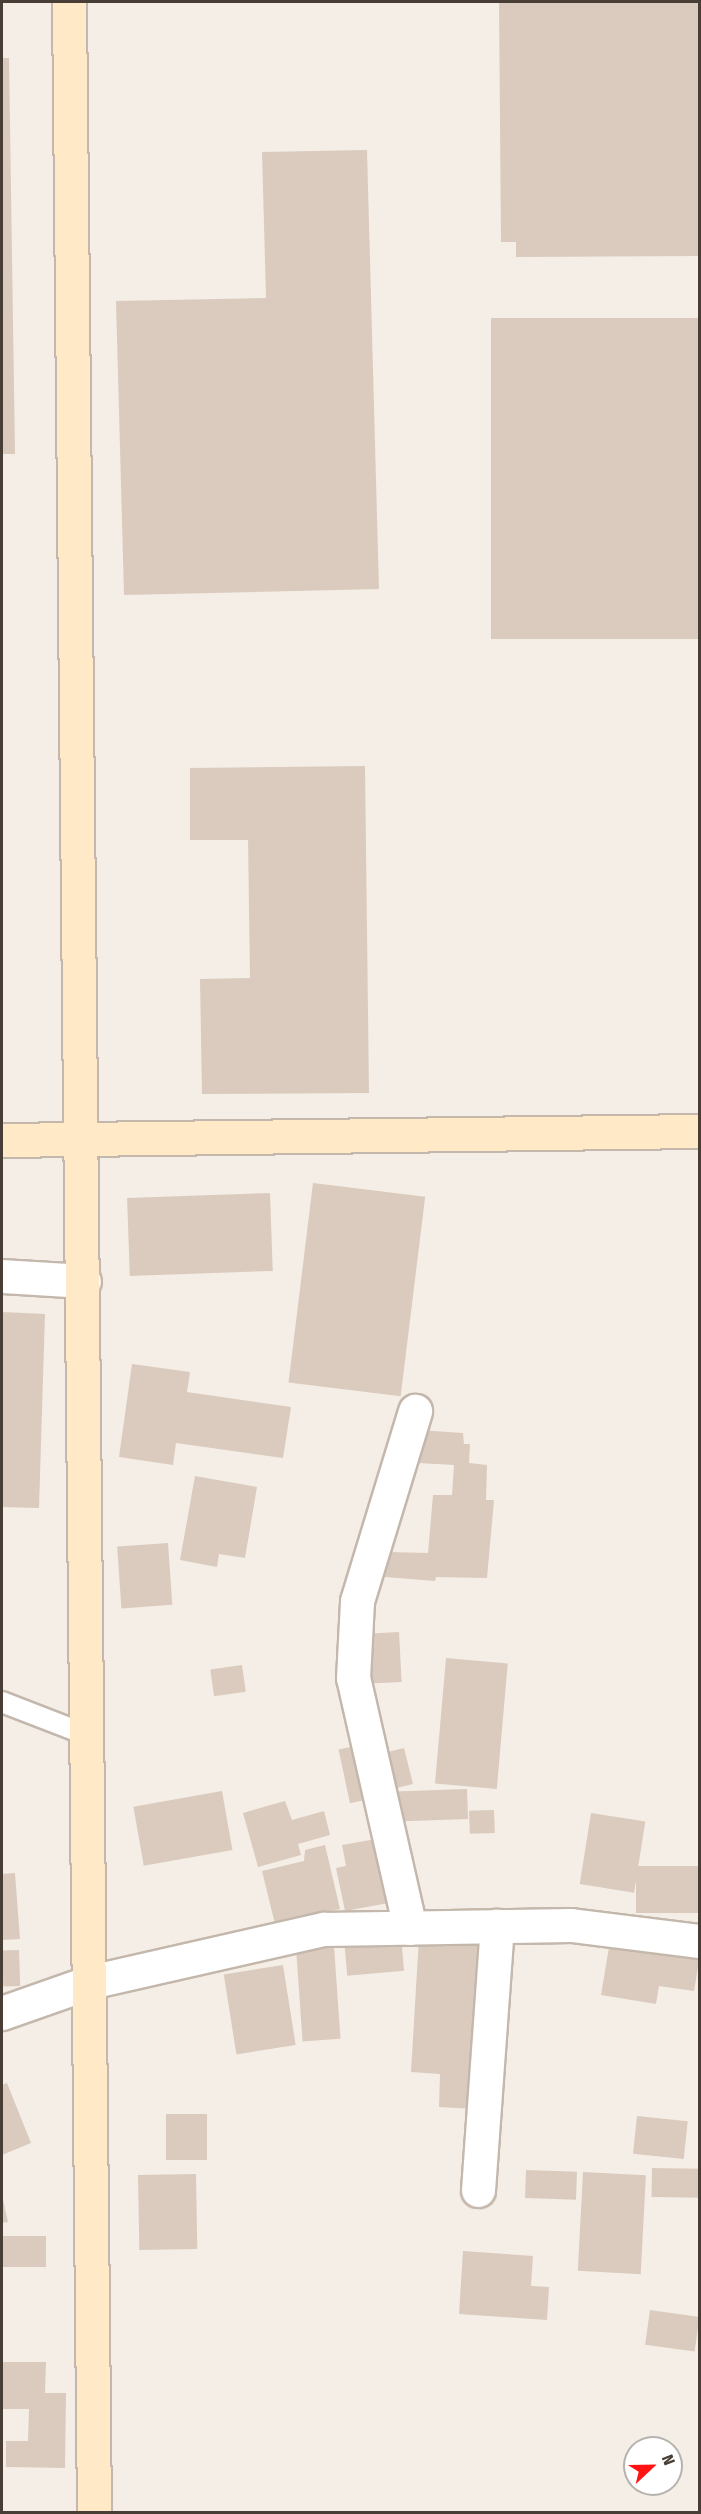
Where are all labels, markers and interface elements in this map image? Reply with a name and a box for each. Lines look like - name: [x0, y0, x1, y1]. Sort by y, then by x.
- north arrow: [623, 2436, 683, 2496]
- text: N: [658, 2452, 679, 2468]

